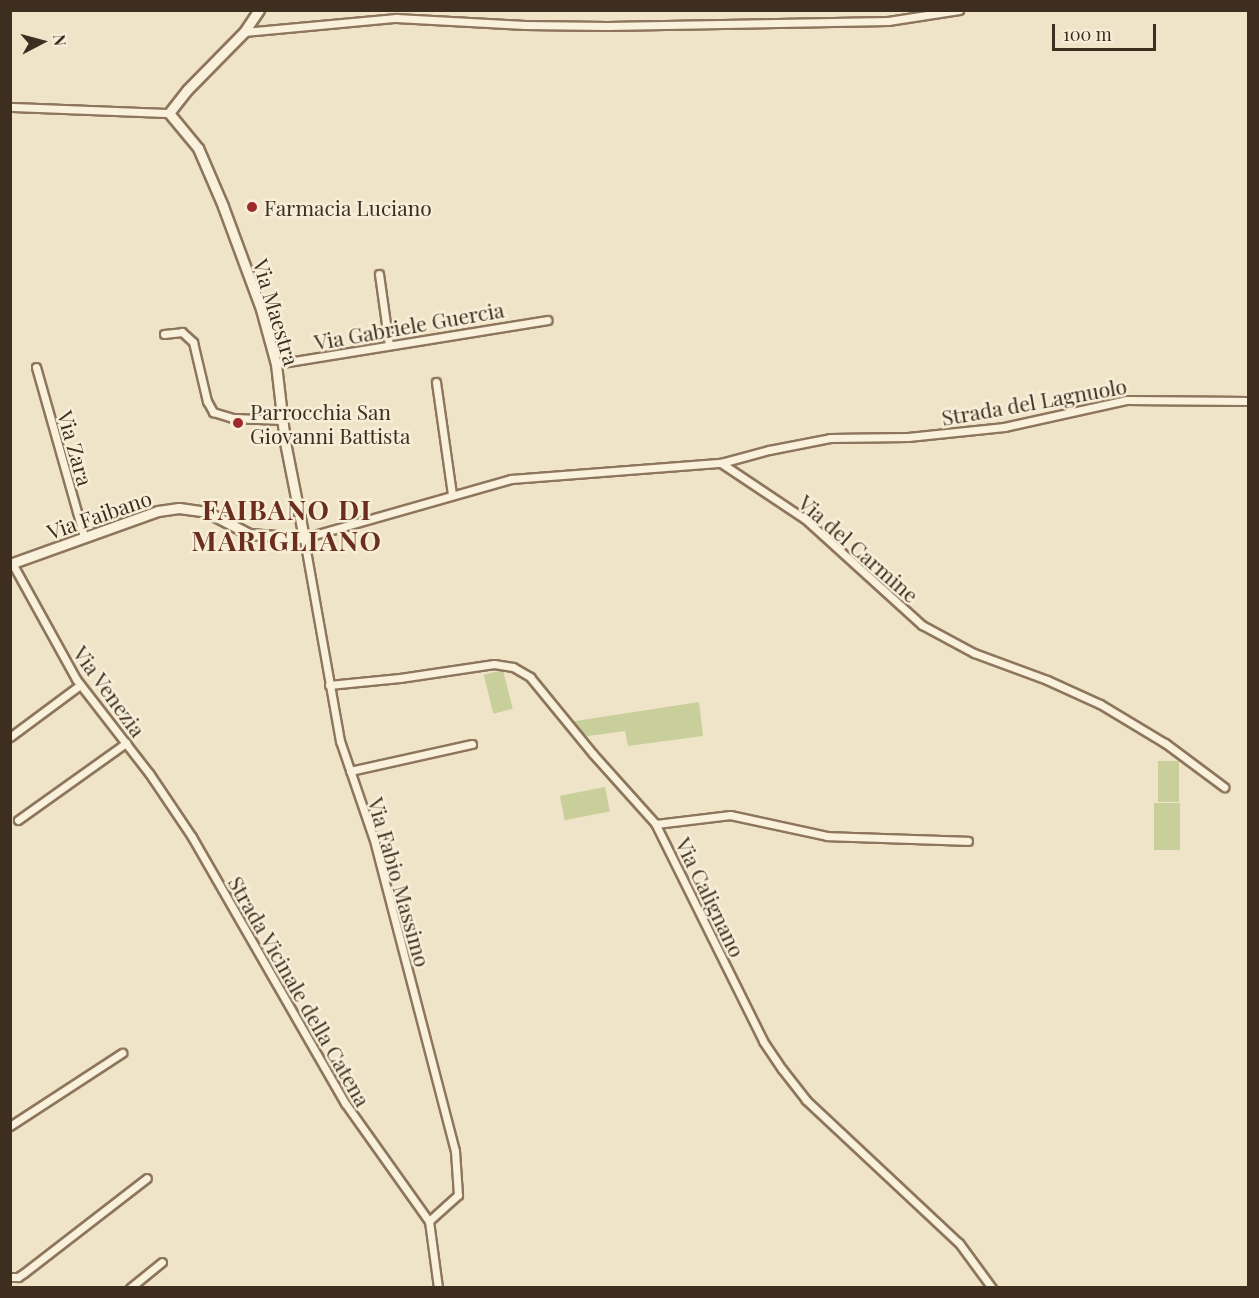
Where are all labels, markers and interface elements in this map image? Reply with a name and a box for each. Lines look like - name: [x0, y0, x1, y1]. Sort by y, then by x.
- north arrow: [12, 12, 72, 72]
- scale bar: [1055, 12, 1158, 50]
- text: 100 m: [1063, 22, 1112, 46]
- text: N: [49, 33, 71, 47]
- place label: Farmacia Luciano: [264, 194, 432, 220]
- marker: Farmacia Luciano: [245, 200, 259, 214]
- street label: Via Maestra: [249, 256, 305, 368]
- street label: Via Gabriele Guercia: [312, 296, 506, 354]
- street label: Strada del Lagnuolo: [939, 372, 1129, 430]
- place label: Parrocchia San Giovanni Battista: [250, 398, 410, 448]
- street label: Via Zara: [53, 407, 99, 489]
- marker: Parrocchia San Giovanni Battista: [231, 416, 245, 430]
- street label: Via Faibano: [43, 484, 155, 544]
- street label: Via del Carmine: [794, 489, 924, 607]
- district label: FAIBANO DI MARIGLIANO: [192, 493, 382, 556]
- street label: Via Venezia: [68, 640, 152, 742]
- street label: Via Fabio Massimo: [364, 794, 436, 970]
- street label: Via Calignano: [671, 833, 751, 961]
- street label: Strada Vicinale della Catena: [223, 871, 377, 1111]

